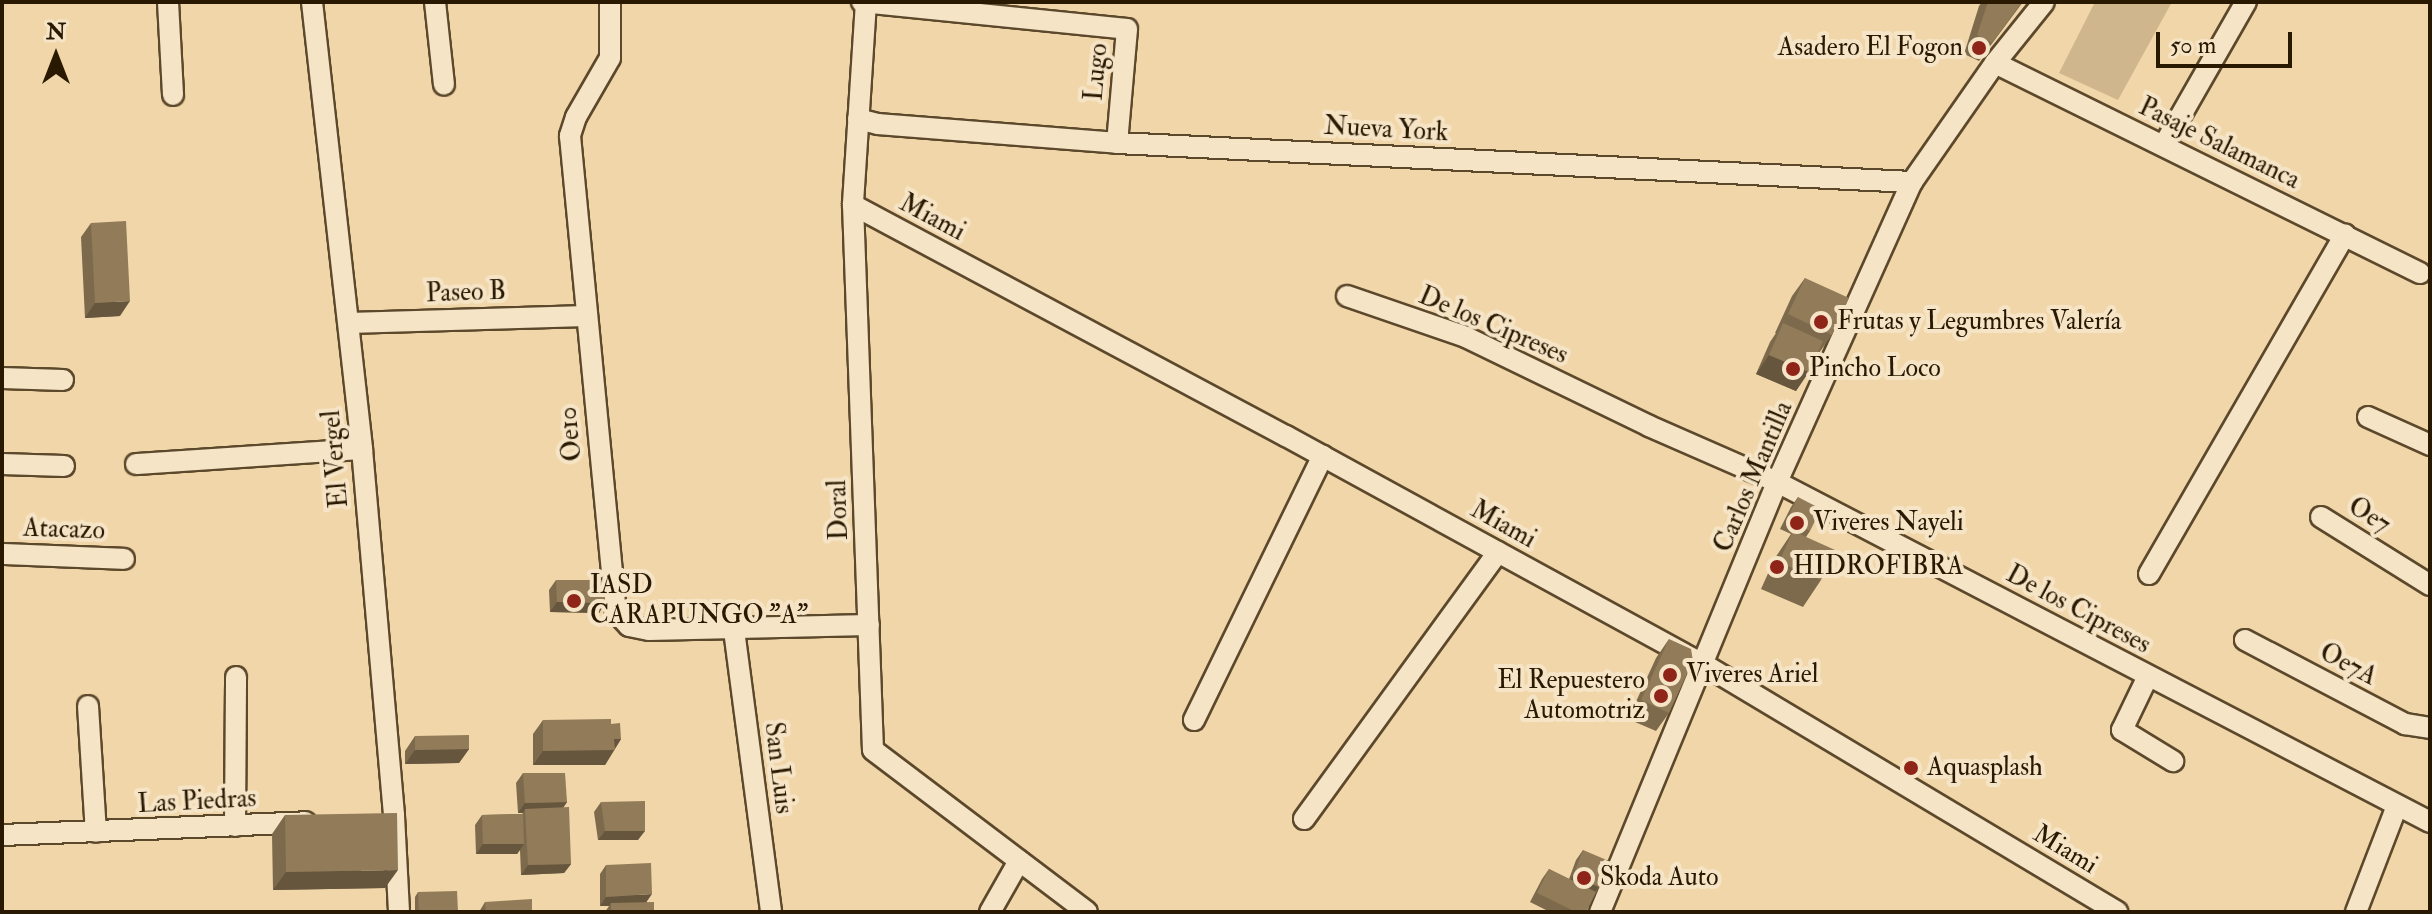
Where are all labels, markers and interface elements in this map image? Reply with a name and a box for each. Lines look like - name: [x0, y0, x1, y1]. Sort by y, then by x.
- north arrow: [16, 16, 96, 96]
- scale bar: [2160, 16, 2296, 66]
- text: N: [46, 18, 66, 46]
- text: 50 m: [2170, 30, 2216, 61]
- place label: Asadero El Fogon: [1778, 32, 1963, 64]
- marker: Asadero El Fogon: [1970, 39, 1988, 57]
- street label: Lugo: [1079, 42, 1115, 102]
- street label: Pasaje Salamanca: [2133, 92, 2305, 196]
- street label: Nueva York: [1323, 111, 1449, 149]
- street label: Miami: [894, 188, 970, 248]
- street label: Paseo B: [425, 276, 507, 310]
- street label: De los Cipreses: [1414, 281, 1572, 371]
- place label: Frutas y Legumbres Valería: [1837, 306, 2122, 338]
- marker: Frutas y Legumbres Valería: [1812, 313, 1830, 331]
- place label: Pincho Loco: [1809, 353, 1941, 385]
- marker: Pincho Loco: [1784, 360, 1802, 378]
- street label: Carlos Mantilla: [1708, 397, 1800, 557]
- street label: Oe10: [553, 405, 589, 463]
- street label: El Vergel: [316, 409, 356, 509]
- street label: Doral: [822, 479, 856, 541]
- street label: Oe7: [2342, 491, 2396, 541]
- street label: Miami: [1465, 494, 1541, 556]
- place label: Viveres Nayeli: [1813, 507, 1964, 539]
- street label: Atacazo: [23, 513, 105, 547]
- marker: Viveres Nayeli: [1788, 514, 1806, 532]
- place label: HIDROFIBRA: [1793, 551, 1964, 583]
- marker: HIDROFIBRA: [1768, 558, 1786, 576]
- street label: De los Cipreses: [2001, 559, 2155, 661]
- place label: IASD CARAPUNGO "A": [590, 570, 808, 632]
- marker: IASD CARAPUNGO "A": [565, 592, 583, 610]
- street label: Oe7A: [2314, 637, 2382, 693]
- place label: Viveres Ariel: [1686, 659, 1818, 691]
- place label: El Repuestero Automotriz: [1497, 665, 1645, 726]
- marker: Viveres Ariel: [1661, 666, 1679, 684]
- marker: El Repuestero Automotriz: [1652, 687, 1670, 705]
- street label: San Luis: [757, 720, 799, 816]
- place label: Aquasplash: [1927, 752, 2043, 784]
- marker: Aquasplash: [1902, 759, 1920, 777]
- street label: Las Piedras: [137, 783, 257, 821]
- street label: Miami: [2027, 819, 2103, 881]
- place label: Skoda Auto: [1600, 862, 1719, 894]
- marker: Skoda Auto: [1575, 869, 1593, 887]

